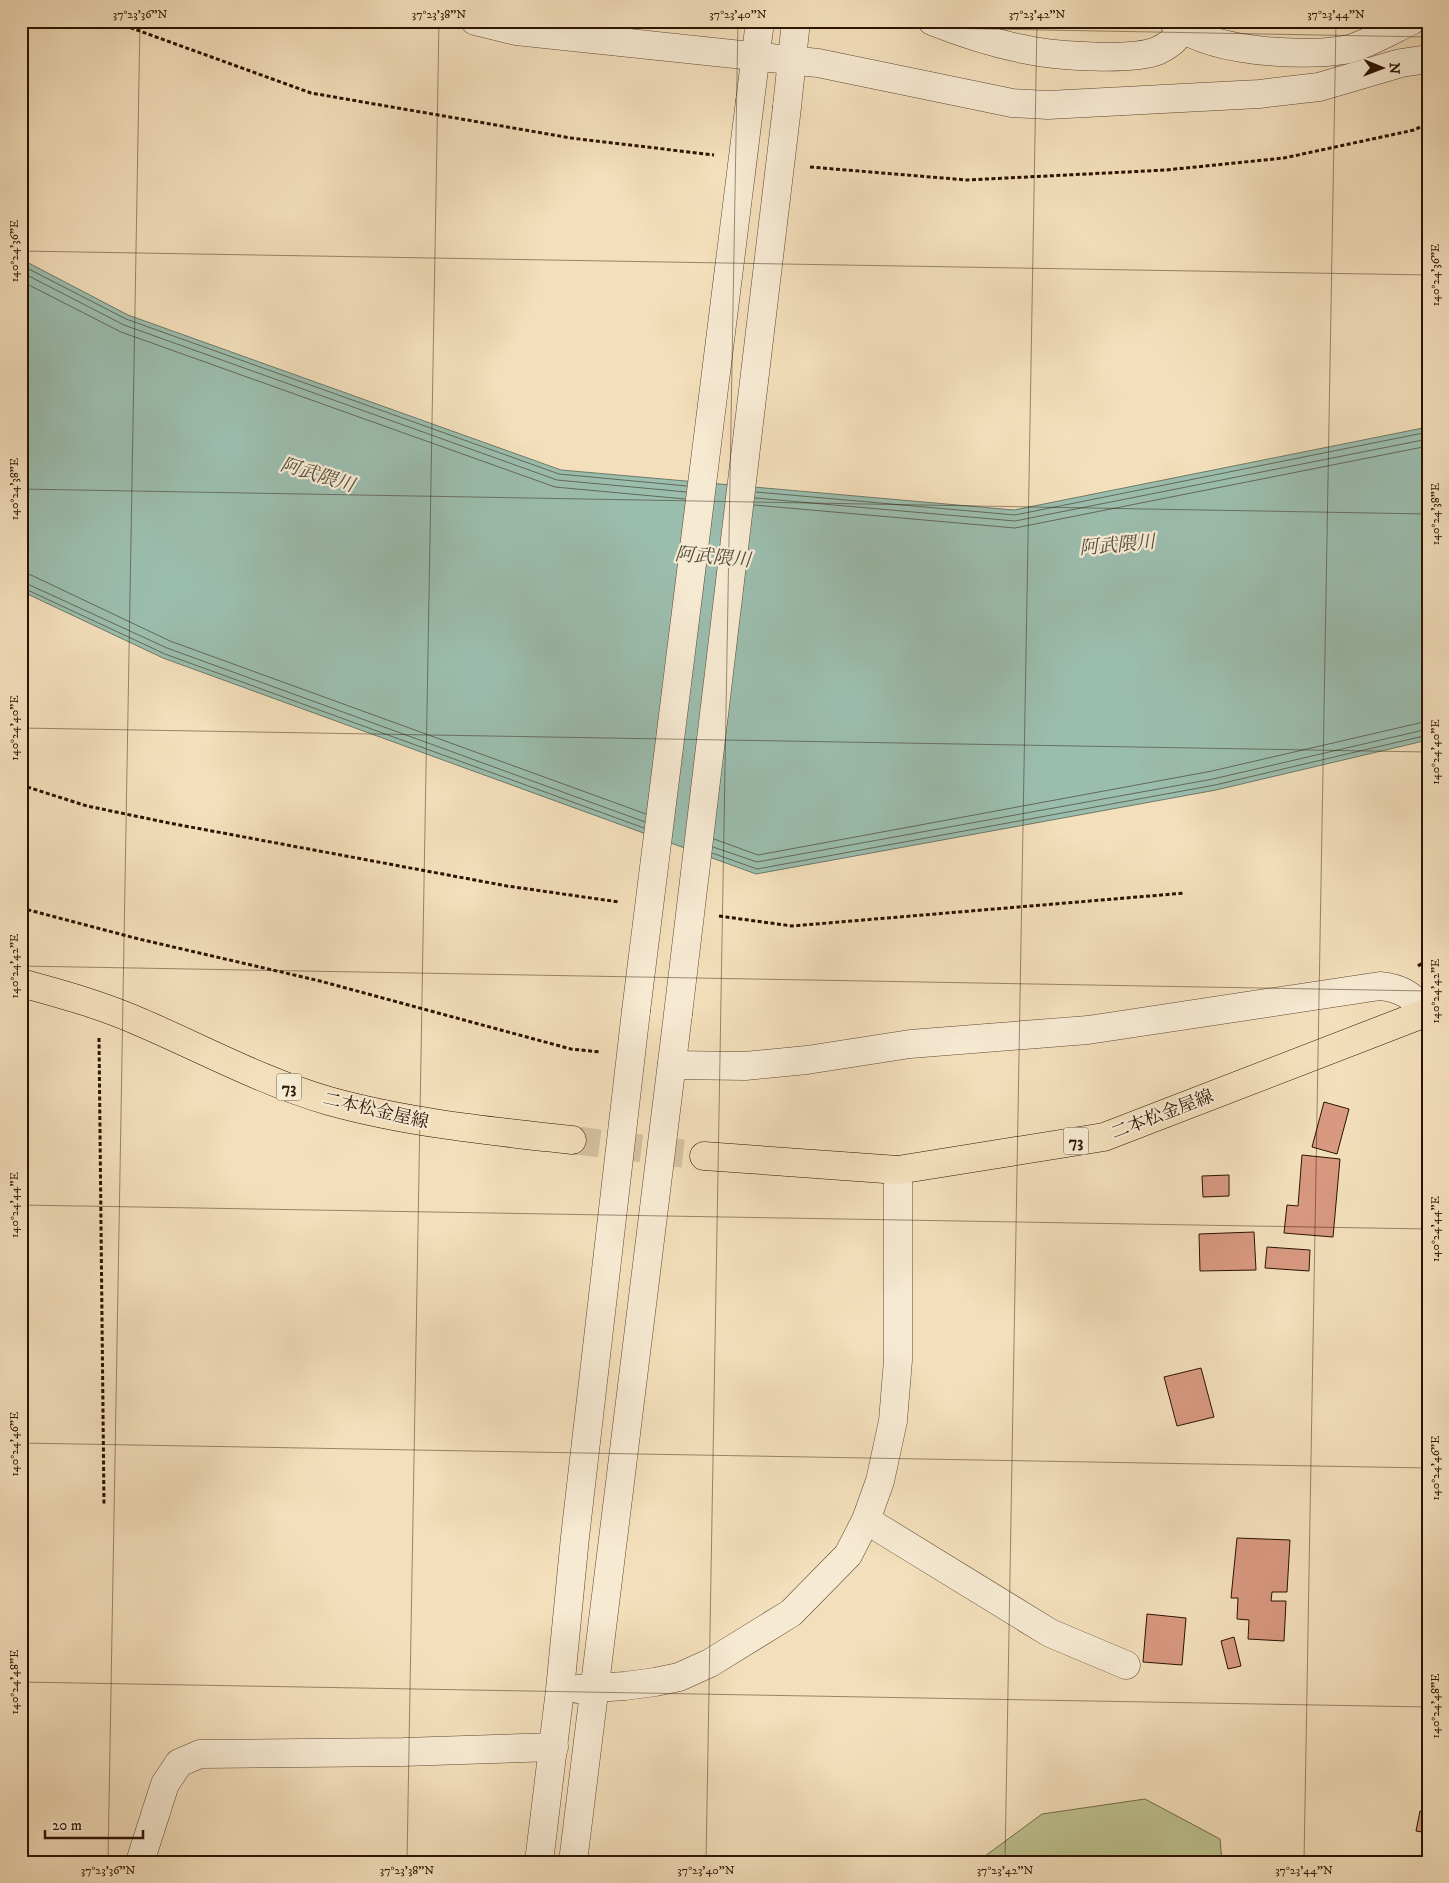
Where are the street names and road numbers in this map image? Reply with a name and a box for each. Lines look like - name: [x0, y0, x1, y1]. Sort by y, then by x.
- road number: 73: [276, 1074, 302, 1100]
- street label: 二本松金屋線: [1108, 1085, 1217, 1145]
- street label: 二本松金屋線: [321, 1088, 431, 1134]
- road number: 73: [1064, 1128, 1088, 1154]

